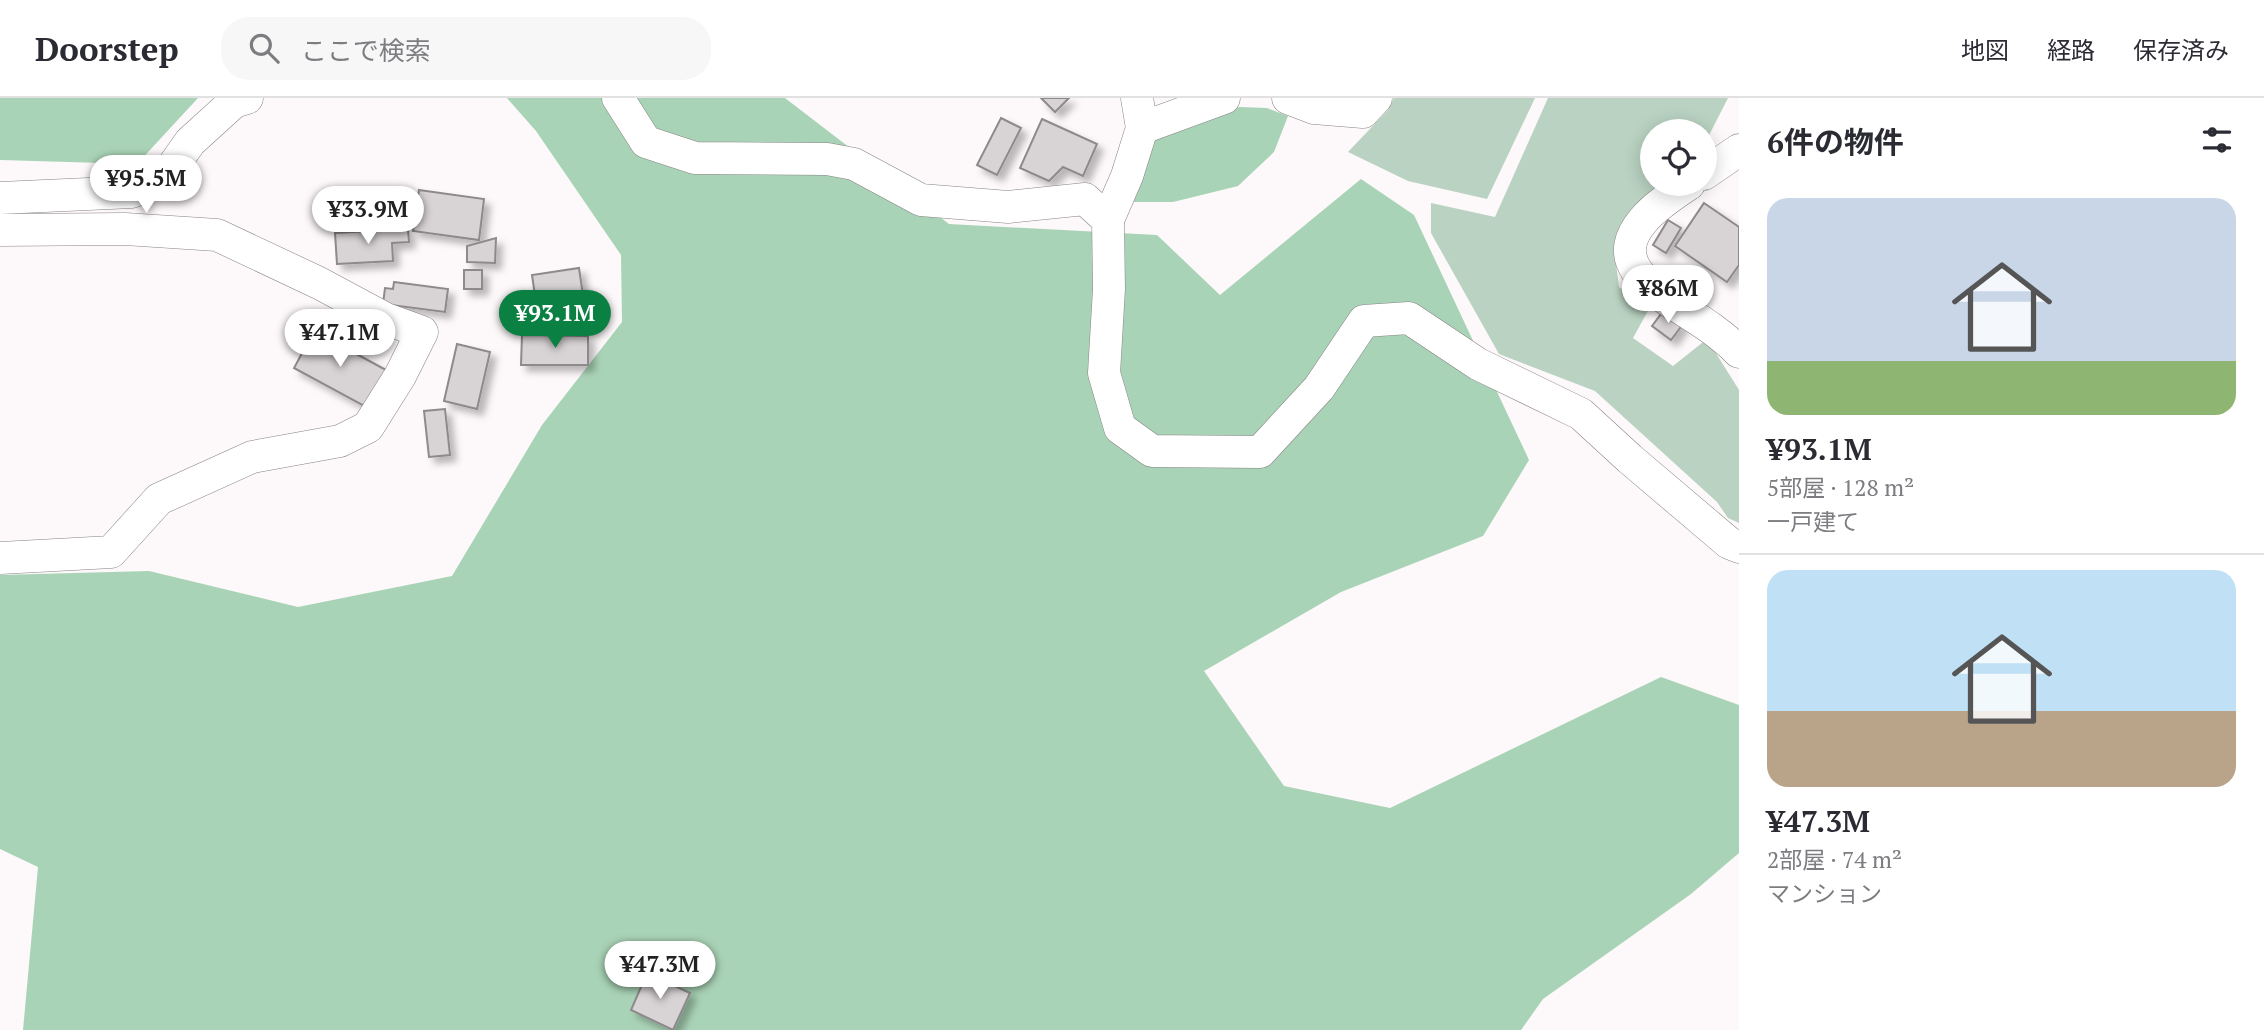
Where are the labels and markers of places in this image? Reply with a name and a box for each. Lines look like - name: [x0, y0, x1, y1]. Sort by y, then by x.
- pin: ¥95.5M: [89, 156, 203, 215]
- pin: ¥33.9M: [311, 186, 425, 246]
- pin: ¥86M: [1627, 266, 1709, 325]
- pin: ¥93.1M: [498, 290, 612, 350]
- pin: ¥47.1M: [283, 310, 397, 369]
- pin: ¥47.3M: [603, 942, 717, 1001]

